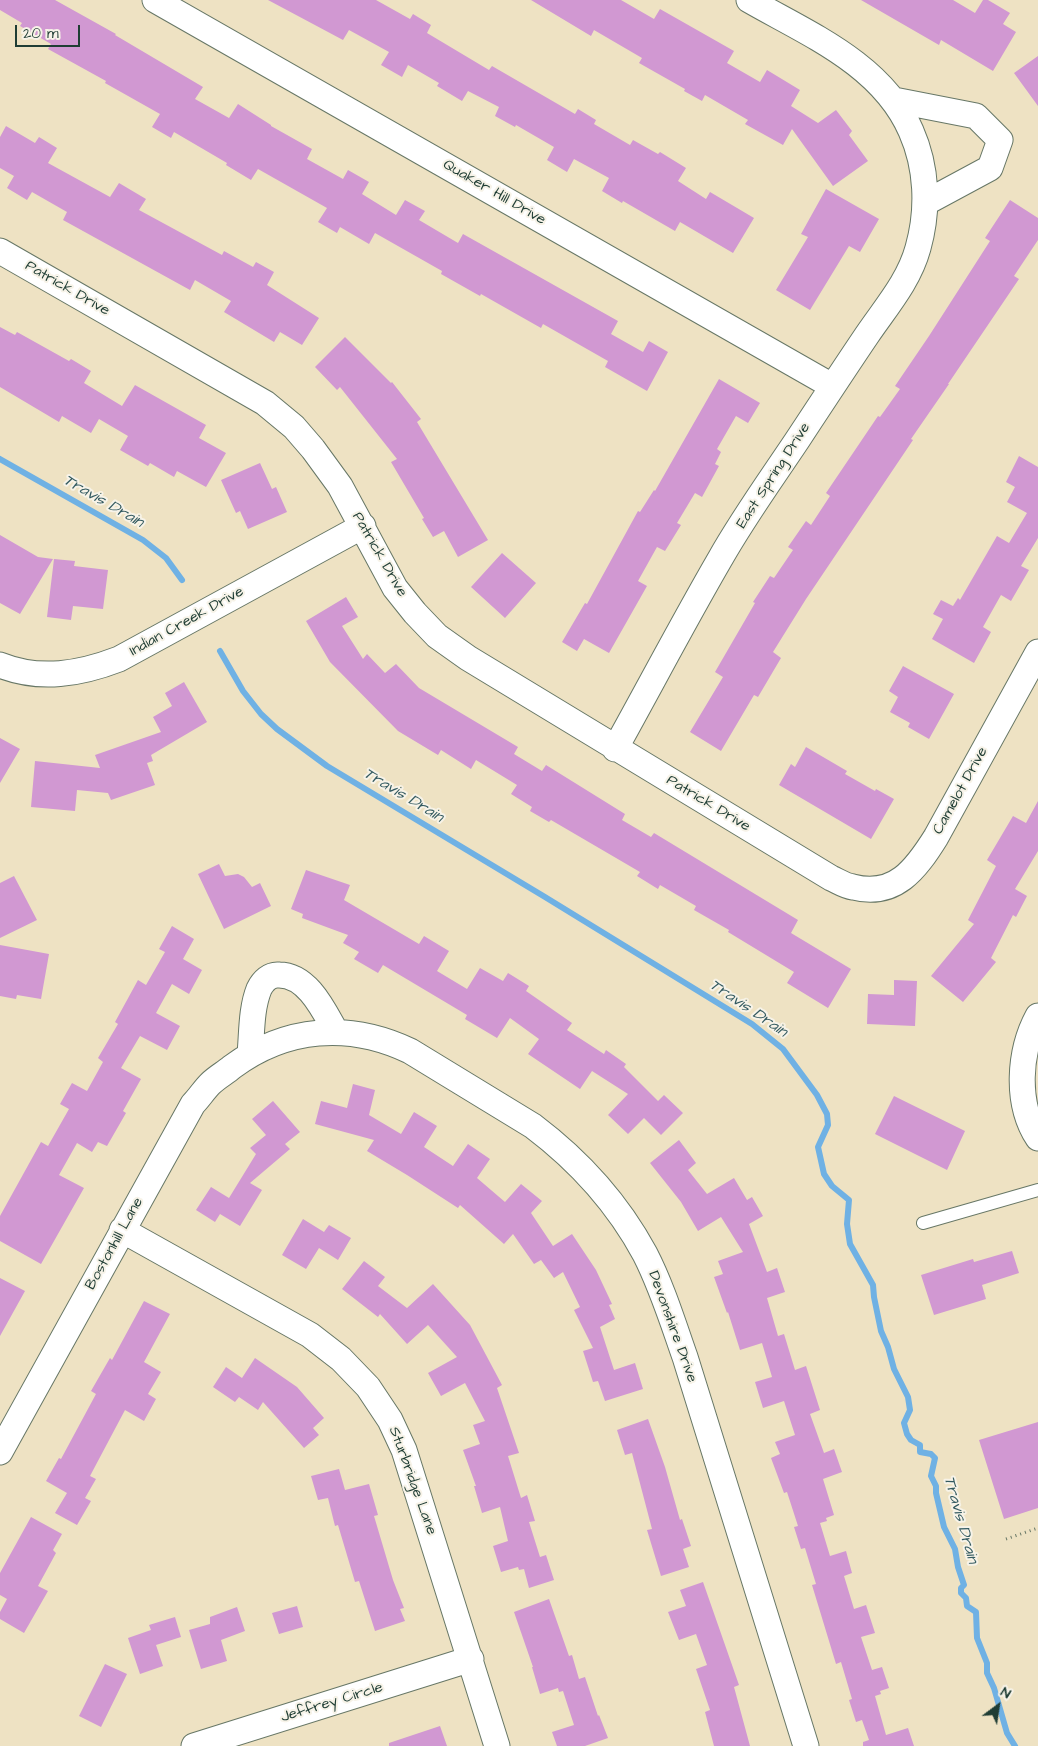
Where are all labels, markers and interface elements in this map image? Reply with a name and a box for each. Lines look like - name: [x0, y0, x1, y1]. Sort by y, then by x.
- scale bar: [18, 15, 82, 47]
- text: 20 m: [23, 23, 59, 44]
- street label: Quaker Hill Drive: [439, 156, 549, 230]
- street label: Patrick Drive: [21, 258, 113, 320]
- street label: East Spring Drive: [733, 420, 815, 532]
- water label: Travis Drain: [59, 471, 147, 533]
- street label: Patrick Drive: [348, 509, 410, 601]
- street label: Indian Creek Drive: [127, 583, 247, 661]
- street label: Camelot Drive: [930, 744, 992, 838]
- water label: Travis Drain: [360, 765, 446, 827]
- street label: Patrick Drive: [663, 772, 753, 836]
- water label: Travis Drain: [705, 976, 791, 1042]
- street label: Bostonhill Lane: [82, 1195, 148, 1293]
- street label: Devonshire Drive: [643, 1269, 701, 1385]
- street label: Sturbridge Lane: [384, 1424, 440, 1538]
- water label: Travis Drain: [938, 1474, 982, 1566]
- street label: Jeffrey Circle: [279, 1679, 385, 1727]
- north arrow: [973, 1681, 1023, 1731]
- text: N: [997, 1682, 1015, 1704]

